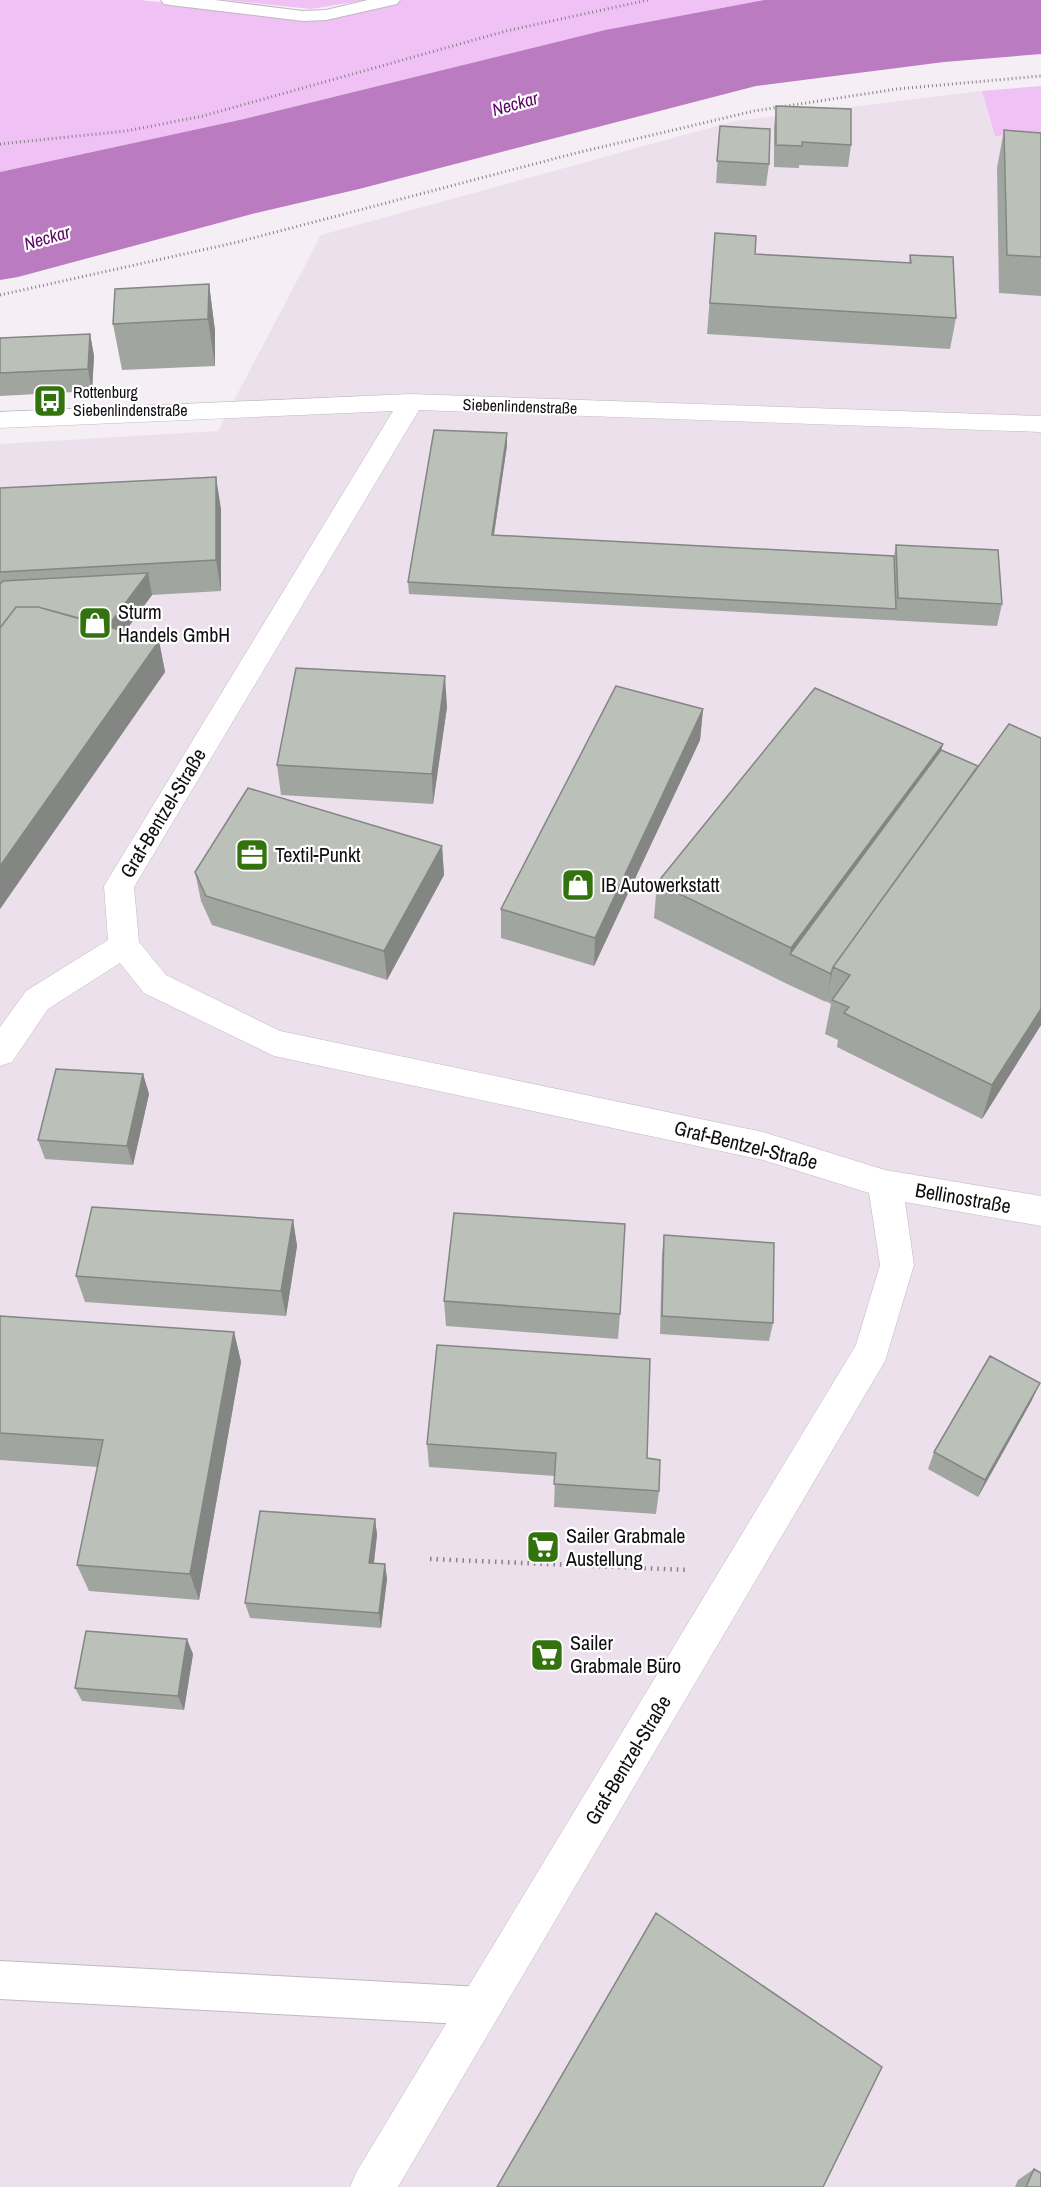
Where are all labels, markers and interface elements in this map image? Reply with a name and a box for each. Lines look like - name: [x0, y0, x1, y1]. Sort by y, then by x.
- water label: Neckar: [489, 85, 542, 122]
- water label: Neckar: [21, 219, 74, 256]
- place label: Rottenburg Siebenlindenstraße: [73, 381, 188, 421]
- bus stop icon: Rottenburg Siebenlindenstraße: [32, 383, 68, 419]
- street label: Siebenlindenstraße: [462, 393, 578, 419]
- place label: Sturm Handels GmbH: [118, 598, 230, 648]
- shop icon: Sturm Handels GmbH: [77, 605, 113, 641]
- street label: Graf-Bentzel-Straße: [113, 743, 212, 883]
- office icon: Textil-Punkt: [234, 837, 270, 873]
- place label: Textil-Punkt: [275, 841, 361, 868]
- shop icon: IB Autowerkstatt: [560, 867, 596, 903]
- place label: IB Autowerkstatt: [601, 871, 720, 898]
- street label: Graf-Bentzel-Straße: [672, 1114, 821, 1175]
- street label: Bellinostraße: [913, 1176, 1013, 1219]
- place label: Sailer Grabmale Austellung: [565, 1522, 685, 1572]
- supermarket icon: Sailer Grabmale Austellung: [525, 1529, 561, 1565]
- place label: Sailer Grabmale Büro: [570, 1629, 681, 1679]
- supermarket icon: Sailer Grabmale Büro: [529, 1637, 565, 1673]
- street label: Graf-Bentzel-Straße: [578, 1690, 677, 1830]

